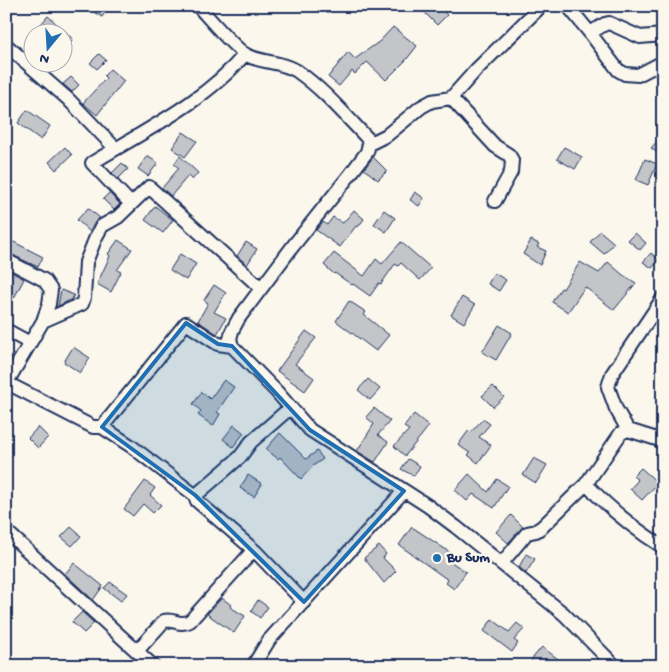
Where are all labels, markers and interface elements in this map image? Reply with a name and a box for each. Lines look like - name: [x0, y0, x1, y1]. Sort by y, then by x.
- north arrow: [22, 22, 72, 72]
- text: N: [38, 48, 52, 67]
- place label: Bu Sum: [446, 549, 490, 567]
- marker: Bu Sum: [431, 552, 443, 564]

